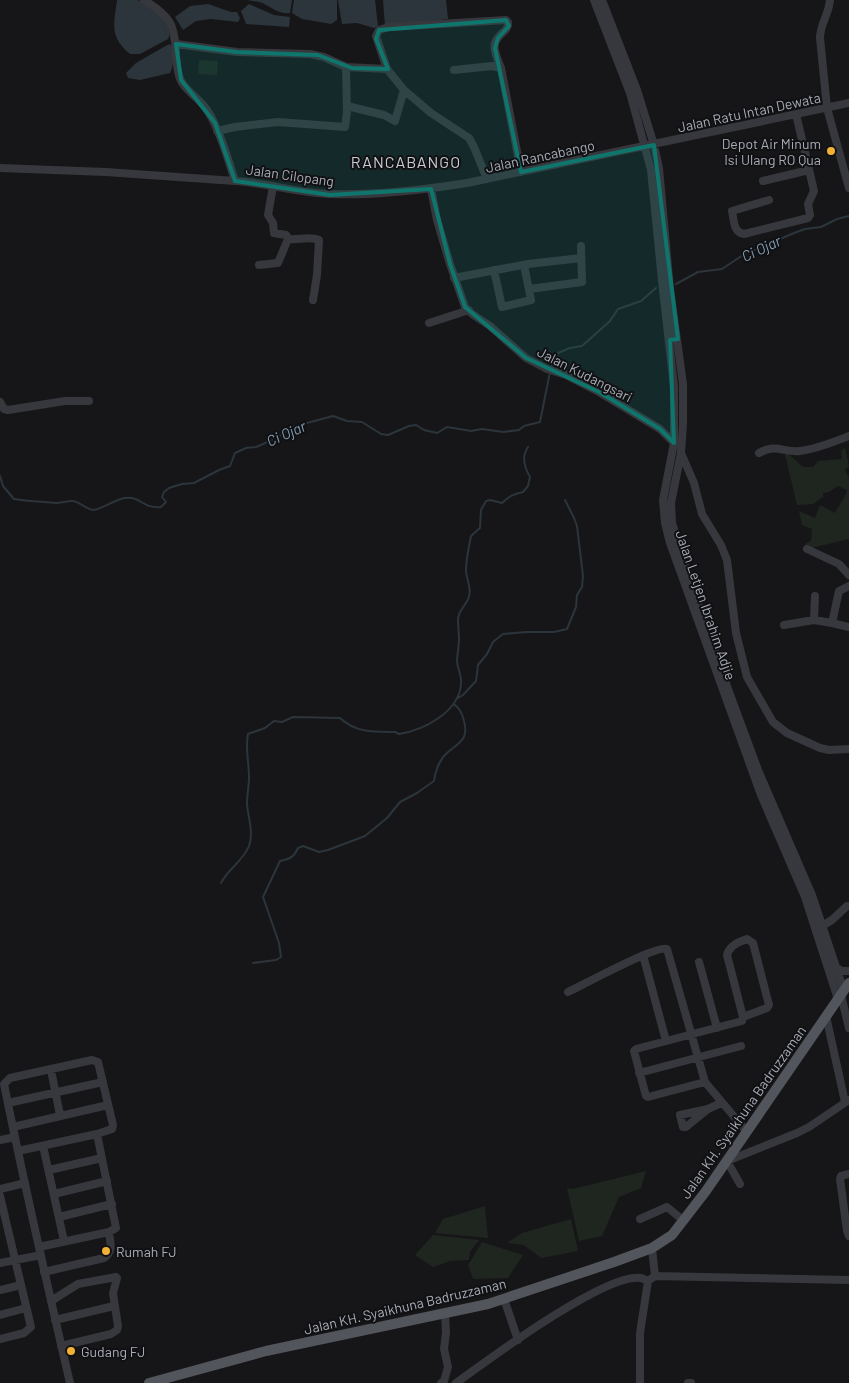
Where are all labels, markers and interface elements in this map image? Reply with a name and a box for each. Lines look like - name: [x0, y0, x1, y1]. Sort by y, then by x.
- street label: Jalan Ratu Intan Dewata: [676, 89, 822, 135]
- place label: Depot Air Minum Isi Ulang RO Qua: [722, 135, 821, 168]
- street label: Jalan Rancabango: [484, 136, 596, 176]
- marker: Depot Air Minum Isi Ulang RO Qua: [825, 145, 837, 157]
- district label: RANCABANGO: [351, 152, 461, 171]
- street label: Jalan Cilopang: [245, 160, 335, 190]
- water label: Ci Ojar: [738, 231, 784, 265]
- street label: Jalan Kudangsari: [535, 343, 635, 405]
- water label: Ci Ojar: [263, 416, 309, 450]
- street label: Jalan Letjen Ibrahim Adjie: [672, 528, 740, 682]
- street label: Jalan KH. Syaikhuna Badruzzaman: [677, 1022, 809, 1202]
- place label: Rumah FJ: [116, 1243, 177, 1260]
- marker: Rumah FJ: [100, 1245, 112, 1257]
- street label: Jalan KH. Syaikhuna Badruzzaman: [302, 1274, 508, 1338]
- place label: Gudang FJ: [81, 1343, 145, 1360]
- marker: Gudang FJ: [65, 1345, 77, 1357]

